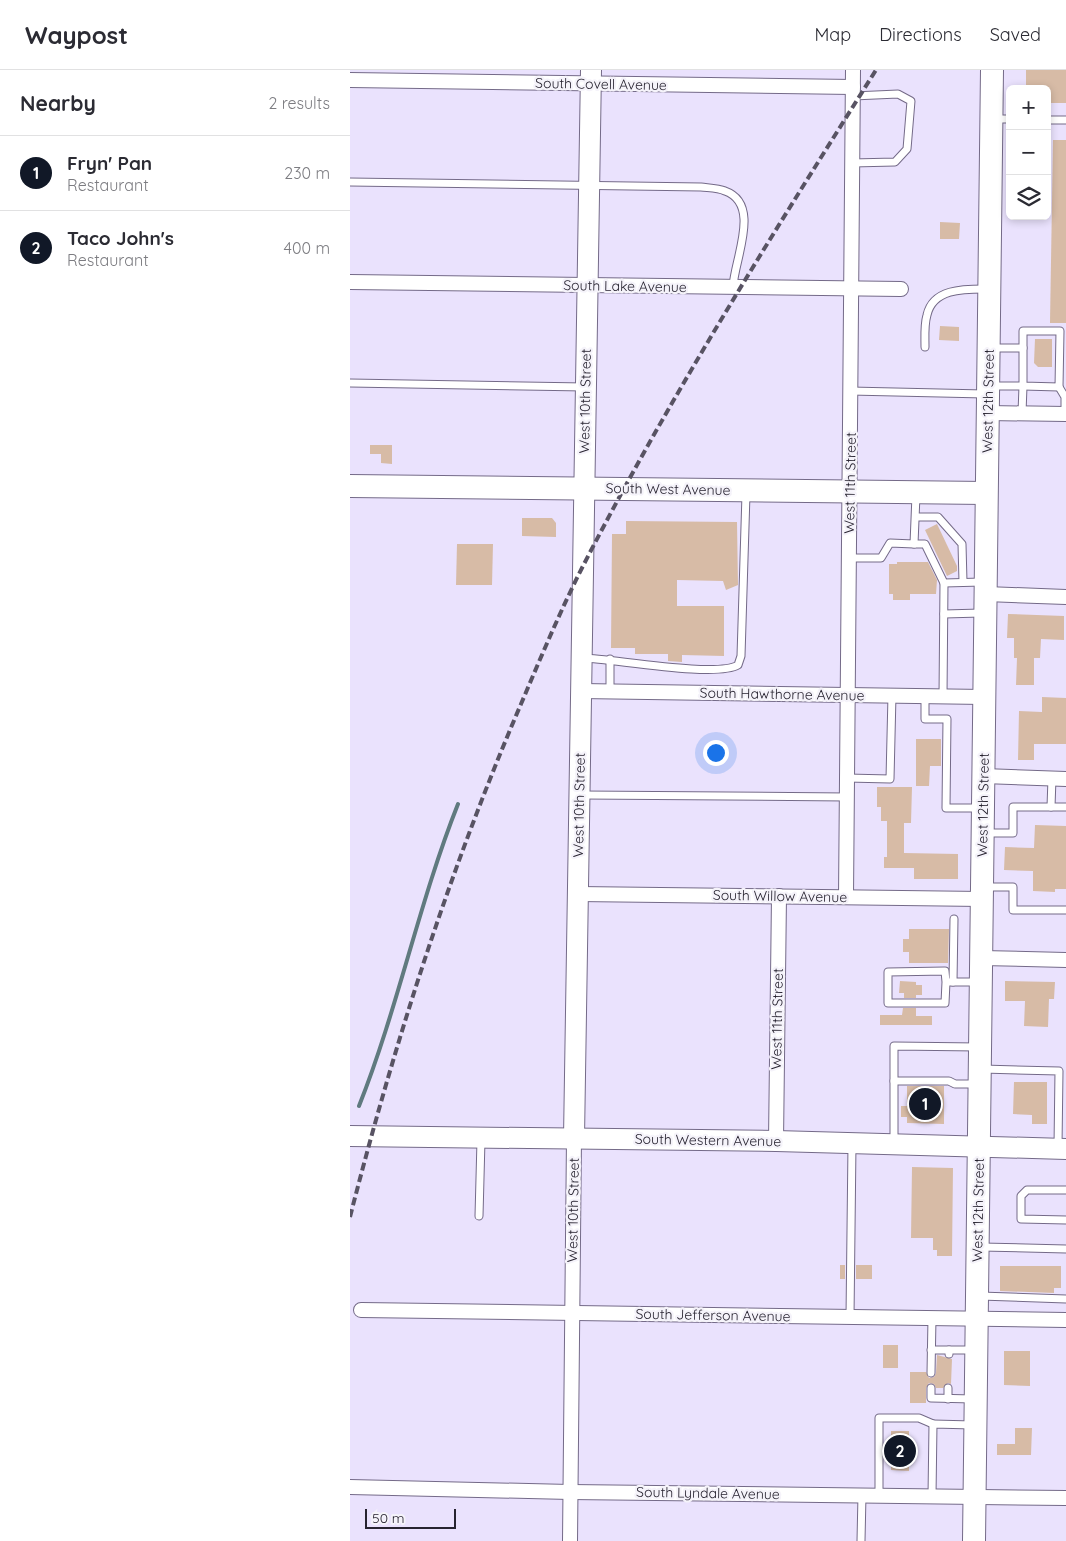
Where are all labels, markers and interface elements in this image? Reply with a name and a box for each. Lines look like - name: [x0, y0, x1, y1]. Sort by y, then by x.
- text: Waypost: [25, 20, 128, 50]
- text: Map: [814, 23, 851, 46]
- text: Directions: [879, 23, 962, 46]
- text: Saved: [990, 23, 1041, 46]
- street label: South Covell Avenue: [535, 74, 667, 94]
- map controls: [1006, 85, 1051, 220]
- button: +: [1006, 85, 1051, 130]
- text: Nearby: [20, 90, 96, 116]
- text: 2 results: [268, 93, 330, 113]
- button: −: [1006, 130, 1051, 175]
- text: Fryn' Pan: [67, 151, 152, 175]
- text: 1: [33, 163, 39, 183]
- text: 230 m: [284, 163, 330, 183]
- text: Restaurant: [67, 175, 149, 195]
- button: layers: [1006, 175, 1051, 220]
- text: Taco John's: [67, 226, 174, 250]
- text: 2: [31, 238, 41, 258]
- text: 400 m: [284, 238, 330, 258]
- text: Restaurant: [67, 250, 149, 270]
- street label: South Lake Avenue: [563, 276, 687, 296]
- street label: West 10th Street: [575, 348, 595, 453]
- street label: West 12th Street: [978, 349, 998, 453]
- street label: West 11th Street: [840, 432, 860, 534]
- street label: South West Avenue: [605, 479, 731, 499]
- street label: South Hawthorne Avenue: [699, 684, 865, 704]
- your location: [703, 740, 729, 766]
- street label: West 10th Street: [569, 752, 589, 857]
- street label: West 12th Street: [973, 753, 993, 857]
- street label: South Willow Avenue: [713, 886, 847, 906]
- street label: West 11th Street: [767, 968, 787, 1070]
- pin: 1: [909, 1085, 941, 1123]
- street label: South Western Avenue: [635, 1130, 781, 1150]
- street label: West 10th Street: [563, 1157, 583, 1262]
- street label: West 12th Street: [968, 1158, 988, 1262]
- street label: South Jefferson Avenue: [635, 1305, 791, 1325]
- pin: 2: [884, 1432, 916, 1470]
- street label: South Lyndale Avenue: [636, 1483, 780, 1503]
- scale bar: [365, 1506, 456, 1529]
- text: 50 m: [372, 1509, 405, 1527]

